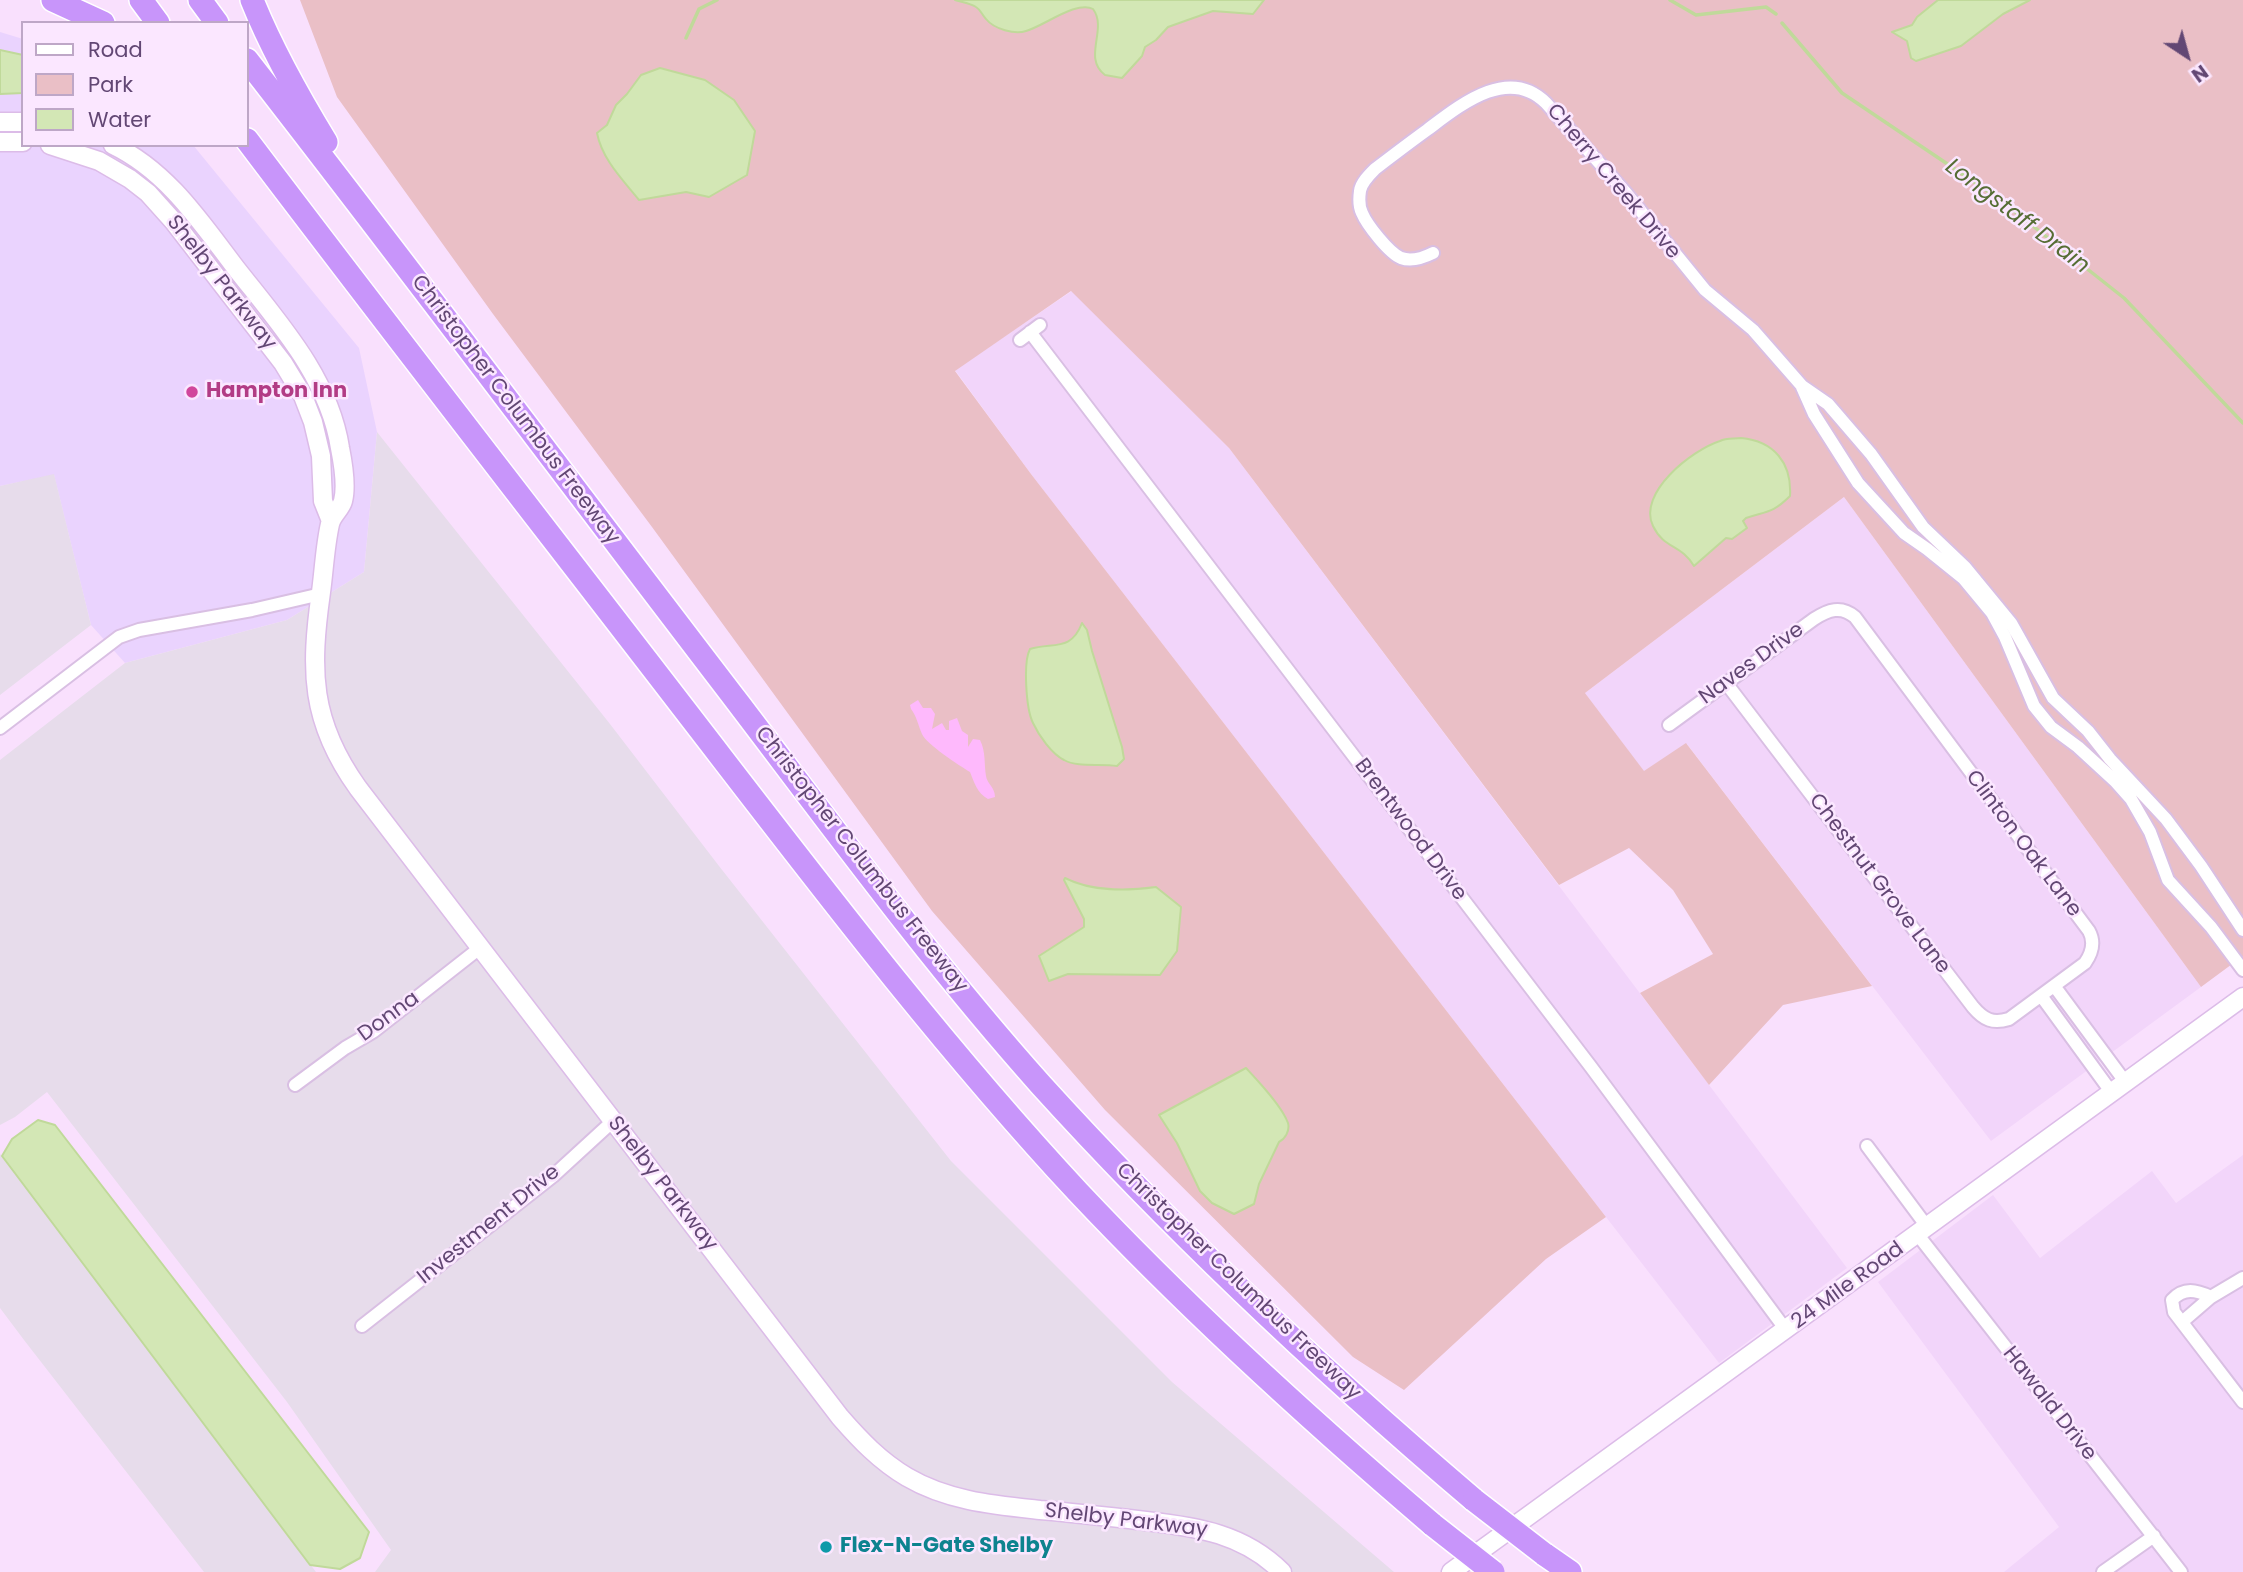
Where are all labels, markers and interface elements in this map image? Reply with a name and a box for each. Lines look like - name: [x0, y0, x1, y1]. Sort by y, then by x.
- legend: [21, 21, 248, 147]
- north arrow: [2152, 21, 2222, 91]
- text: Road: [88, 35, 143, 64]
- text: N: [2186, 58, 2213, 89]
- text: Park: [88, 70, 133, 99]
- street label: Cherry Creek Drive: [1541, 99, 1685, 265]
- text: Water: [88, 105, 151, 134]
- water label: Longstaff Drain: [1939, 154, 2095, 280]
- street label: Shelby Parkway: [161, 211, 281, 355]
- street label: Christopher Columbus Freeway: [405, 270, 625, 550]
- place label: Hampton Inn: [206, 379, 347, 405]
- marker: Hampton Inn: [184, 384, 200, 400]
- street label: Naves Drive: [1695, 618, 1809, 710]
- street label: Christopher Columbus Freeway: [749, 722, 973, 998]
- street label: Brentwood Drive: [1348, 754, 1472, 906]
- street label: Clinton Oak Lane: [1960, 766, 2086, 922]
- street label: Chestnut Grove Lane: [1803, 789, 1955, 979]
- street label: Donna: [354, 986, 424, 1048]
- street label: Shelby Parkway: [602, 1112, 722, 1256]
- street label: Christopher Columbus Freeway: [1110, 1158, 1366, 1406]
- street label: Investment Drive: [413, 1160, 565, 1290]
- street label: 24 Mile Road: [1787, 1237, 1909, 1335]
- street label: Hawald Drive: [1997, 1342, 2101, 1466]
- street label: Shelby Parkway: [1043, 1499, 1209, 1543]
- place label: Flex-N-Gate Shelby: [840, 1534, 1053, 1560]
- marker: Flex-N-Gate Shelby: [818, 1539, 834, 1555]

